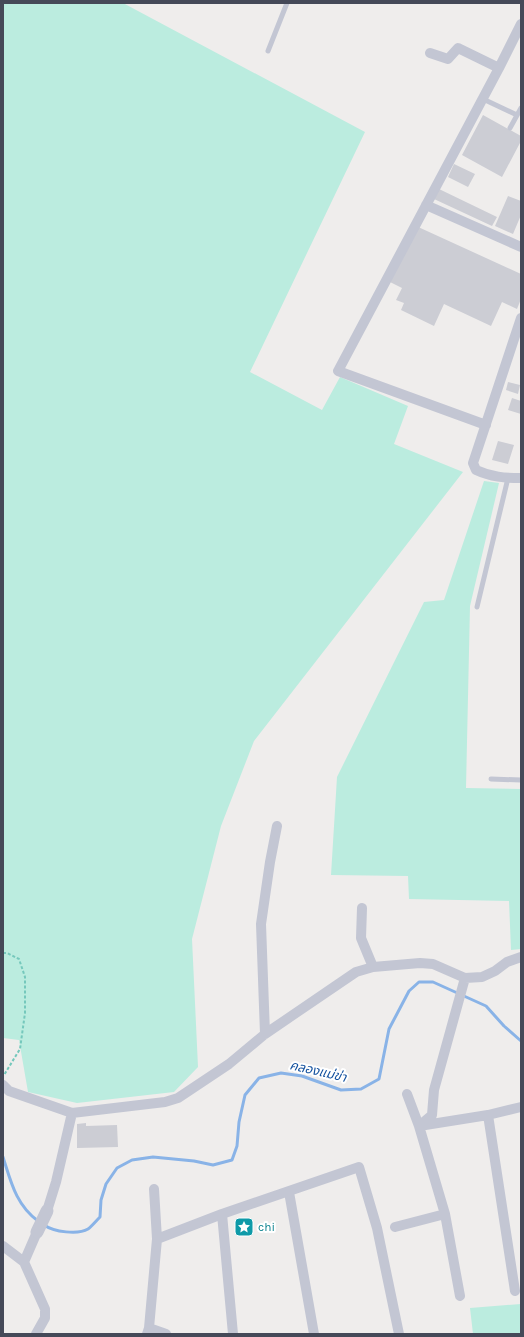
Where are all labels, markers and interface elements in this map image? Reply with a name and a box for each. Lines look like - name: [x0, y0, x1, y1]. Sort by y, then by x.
- water label: คลองแม่ข่า: [288, 1057, 348, 1085]
- place icon: chi: [233, 1216, 255, 1238]
- place label: chi: [258, 1220, 275, 1234]

